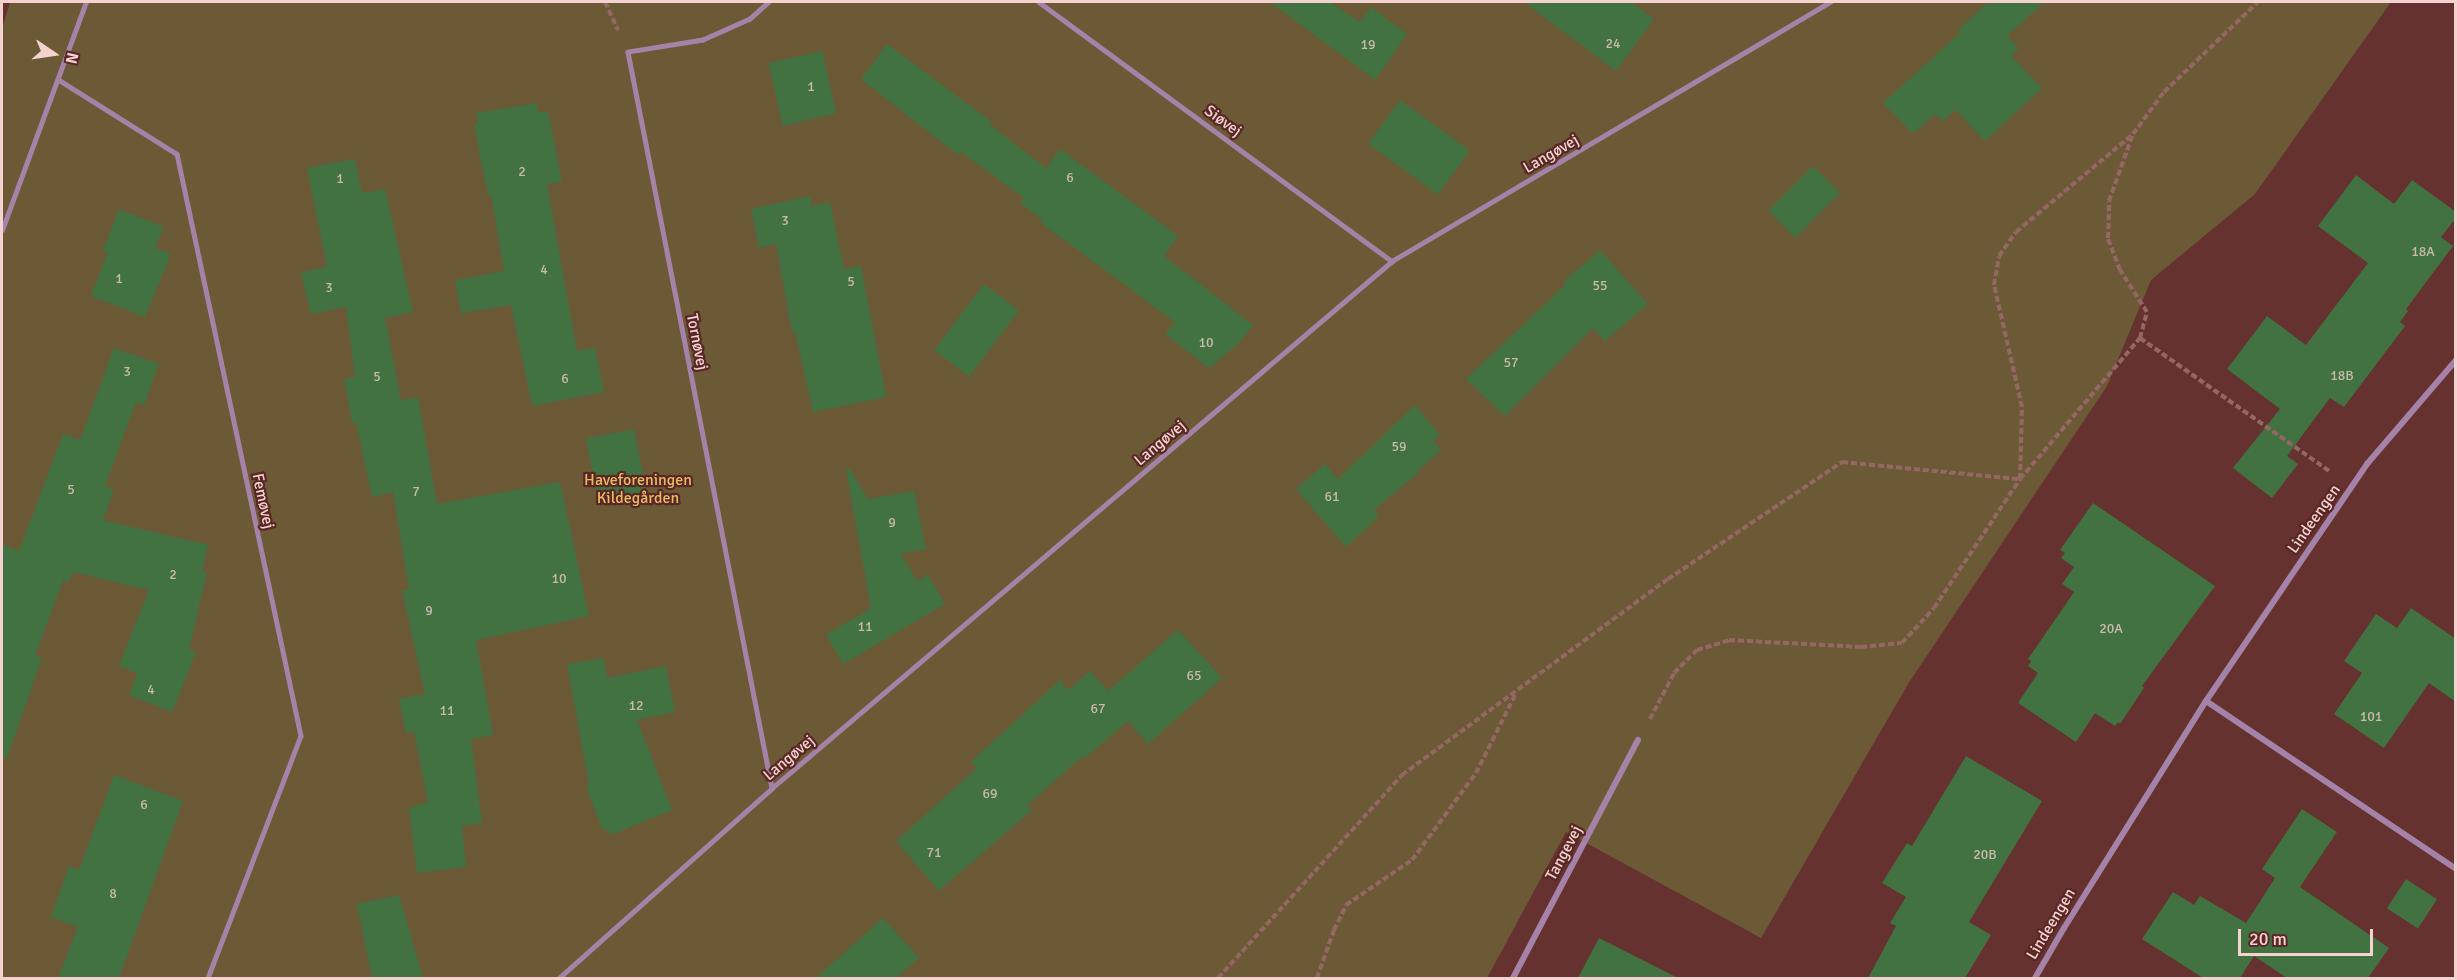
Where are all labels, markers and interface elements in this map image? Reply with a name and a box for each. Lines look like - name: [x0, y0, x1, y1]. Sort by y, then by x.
- north arrow: [24, 24, 84, 84]
- house number: 24: [1605, 36, 1621, 52]
- house number: 19: [1360, 37, 1376, 53]
- text: N: [61, 50, 83, 66]
- house number: 1: [807, 79, 815, 95]
- street label: Siøvej: [1201, 101, 1245, 141]
- street label: Langøvej: [1520, 130, 1582, 178]
- house number: 2: [518, 164, 526, 180]
- house number: 6: [1066, 170, 1074, 186]
- house number: 1: [336, 171, 344, 187]
- house number: 3: [781, 213, 789, 229]
- house number: 18A: [2411, 244, 2435, 260]
- house number: 4: [540, 262, 548, 278]
- house number: 1: [115, 271, 123, 287]
- house number: 5: [847, 274, 855, 290]
- house number: 55: [1592, 278, 1608, 294]
- house number: 3: [325, 280, 333, 296]
- street label: Tornøvej: [682, 312, 712, 372]
- house number: 10: [1198, 335, 1214, 351]
- house number: 57: [1503, 355, 1519, 371]
- house number: 3: [123, 364, 131, 380]
- house number: 18B: [2330, 368, 2354, 384]
- house number: 5: [373, 369, 381, 385]
- house number: 6: [561, 371, 569, 387]
- street label: Langøvej: [1130, 416, 1190, 470]
- house number: 59: [1391, 439, 1407, 455]
- park label: Haveforeningen Kildegården: [584, 470, 692, 508]
- street label: Femøvej: [248, 471, 278, 531]
- street label: Lindeengen: [2283, 481, 2345, 557]
- house number: 5: [67, 482, 75, 498]
- house number: 7: [412, 484, 420, 500]
- house number: 61: [1324, 489, 1340, 505]
- house number: 9: [888, 515, 896, 531]
- house number: 2: [169, 567, 177, 583]
- house number: 10: [551, 571, 567, 587]
- house number: 9: [425, 603, 433, 619]
- house number: 11: [857, 619, 873, 635]
- house number: 20A: [2099, 621, 2123, 637]
- house number: 65: [1186, 668, 1202, 684]
- house number: 4: [147, 682, 155, 698]
- house number: 12: [628, 698, 644, 714]
- house number: 67: [1090, 701, 1106, 717]
- house number: 11: [439, 703, 455, 719]
- house number: 101: [2360, 709, 2382, 725]
- street label: Langøvej: [759, 731, 819, 785]
- house number: 69: [982, 786, 998, 802]
- house number: 6: [140, 797, 148, 813]
- street label: Tangevej: [1542, 822, 1586, 884]
- house number: 71: [926, 845, 942, 861]
- house number: 20B: [1973, 847, 1997, 863]
- street label: Lindeengen: [2022, 885, 2080, 963]
- house number: 8: [109, 886, 117, 902]
- scale bar: [2241, 917, 2376, 955]
- text: 20 m: [2249, 928, 2287, 950]

